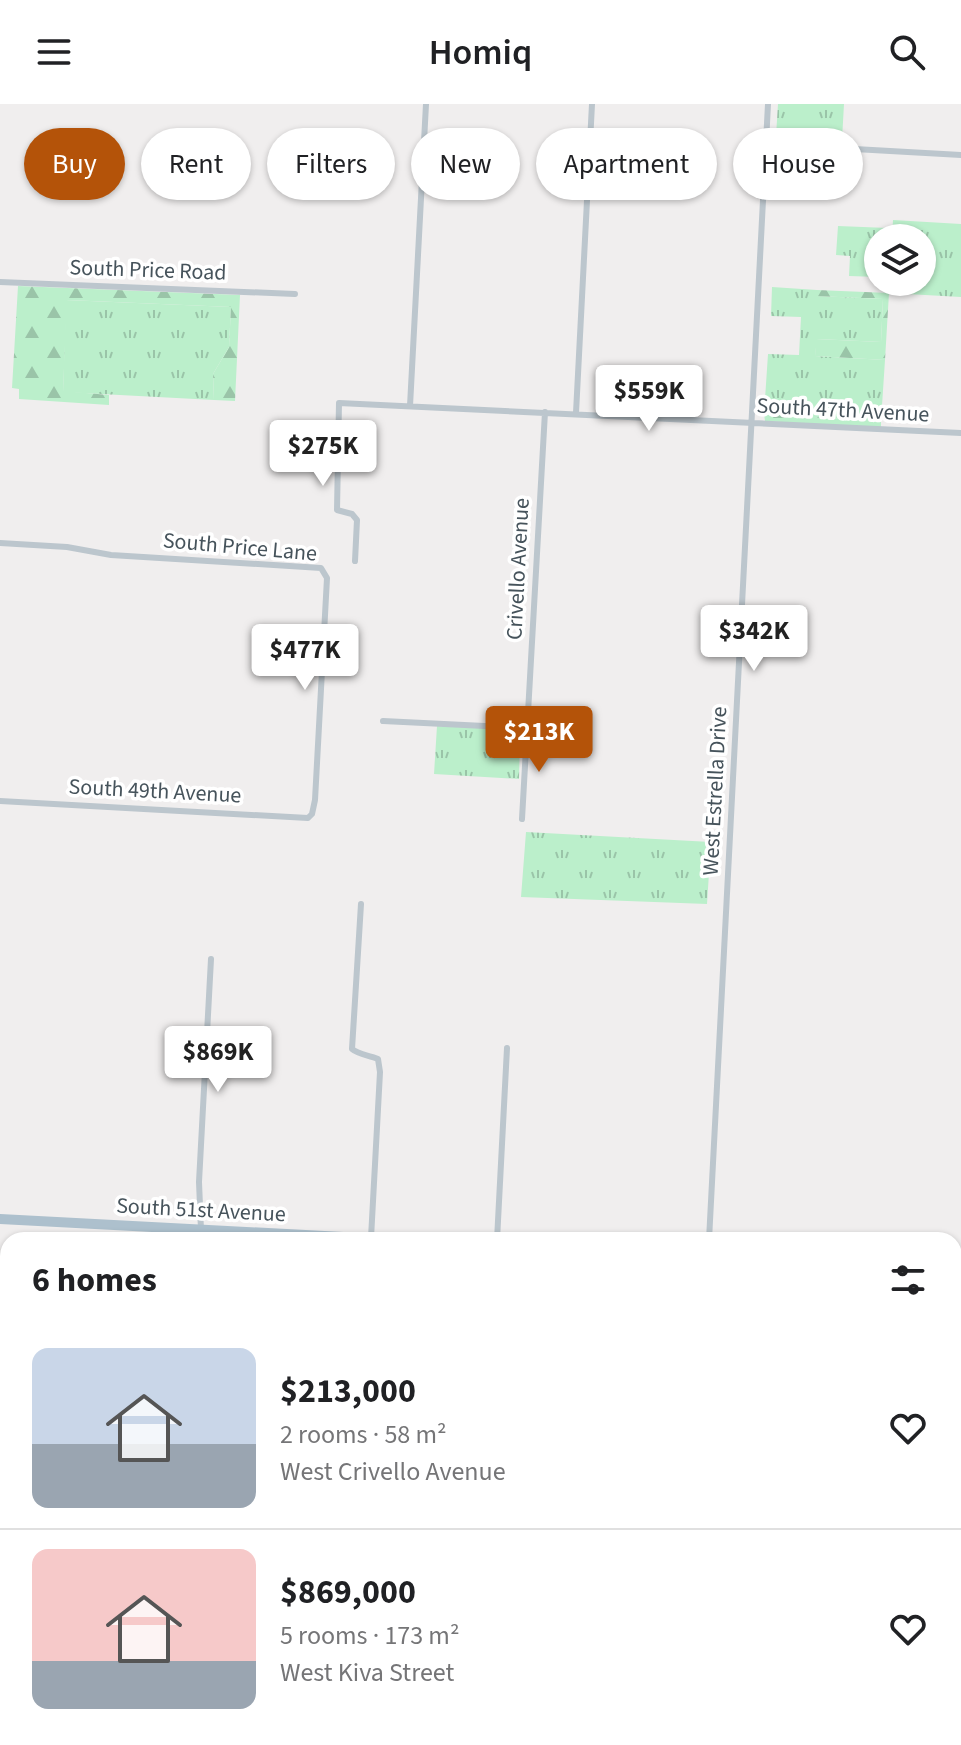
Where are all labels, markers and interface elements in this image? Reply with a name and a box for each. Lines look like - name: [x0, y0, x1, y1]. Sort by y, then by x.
- text: Homiq: [429, 27, 532, 78]
- icon: menu: [32, 30, 76, 74]
- icon: search: [885, 30, 929, 74]
- chip: Buy: [24, 128, 125, 200]
- chip: Rent: [141, 128, 251, 200]
- chip: Filters: [267, 128, 395, 200]
- chip: New: [411, 128, 520, 200]
- chip: Apartment: [536, 128, 717, 200]
- chip: House: [733, 128, 863, 200]
- map controls: [864, 224, 936, 296]
- button: layers: [864, 224, 936, 296]
- street label: South Price Road: [69, 251, 227, 289]
- pin: $559K: [593, 365, 705, 433]
- text: $559K: [614, 372, 684, 409]
- street label: South 47th Avenue: [756, 389, 930, 431]
- pin: $275K: [267, 420, 379, 488]
- text: $275K: [288, 427, 358, 464]
- street label: Crivello Avenue: [498, 497, 538, 641]
- street label: South Price Lane: [162, 524, 318, 570]
- pin: $342K: [698, 605, 810, 673]
- text: $342K: [719, 612, 789, 649]
- pin: $477K: [249, 624, 361, 692]
- text: $477K: [270, 631, 340, 668]
- pin: $213K: [483, 706, 595, 774]
- street label: West Estrella Drive: [695, 706, 735, 876]
- text: $213K: [504, 713, 574, 750]
- street label: South 49th Avenue: [68, 770, 242, 812]
- pin: $869K: [162, 1026, 274, 1094]
- text: $869K: [183, 1033, 253, 1070]
- street label: South 51st Avenue: [115, 1190, 287, 1230]
- text: 6 homes: [32, 1256, 157, 1305]
- icon: filters: [886, 1258, 930, 1302]
- text: $213,000: [280, 1367, 416, 1416]
- icon: home: [96, 1380, 192, 1476]
- icon: heart: [886, 1406, 930, 1450]
- text: 2 rooms · 58 m²: [280, 1416, 447, 1453]
- text: West Crivello Avenue: [280, 1453, 506, 1490]
- text: $869,000: [280, 1568, 416, 1617]
- icon: home: [96, 1581, 192, 1677]
- icon: heart: [886, 1607, 930, 1651]
- text: 5 rooms · 173 m²: [280, 1617, 459, 1654]
- text: West Kiva Street: [280, 1654, 454, 1691]

